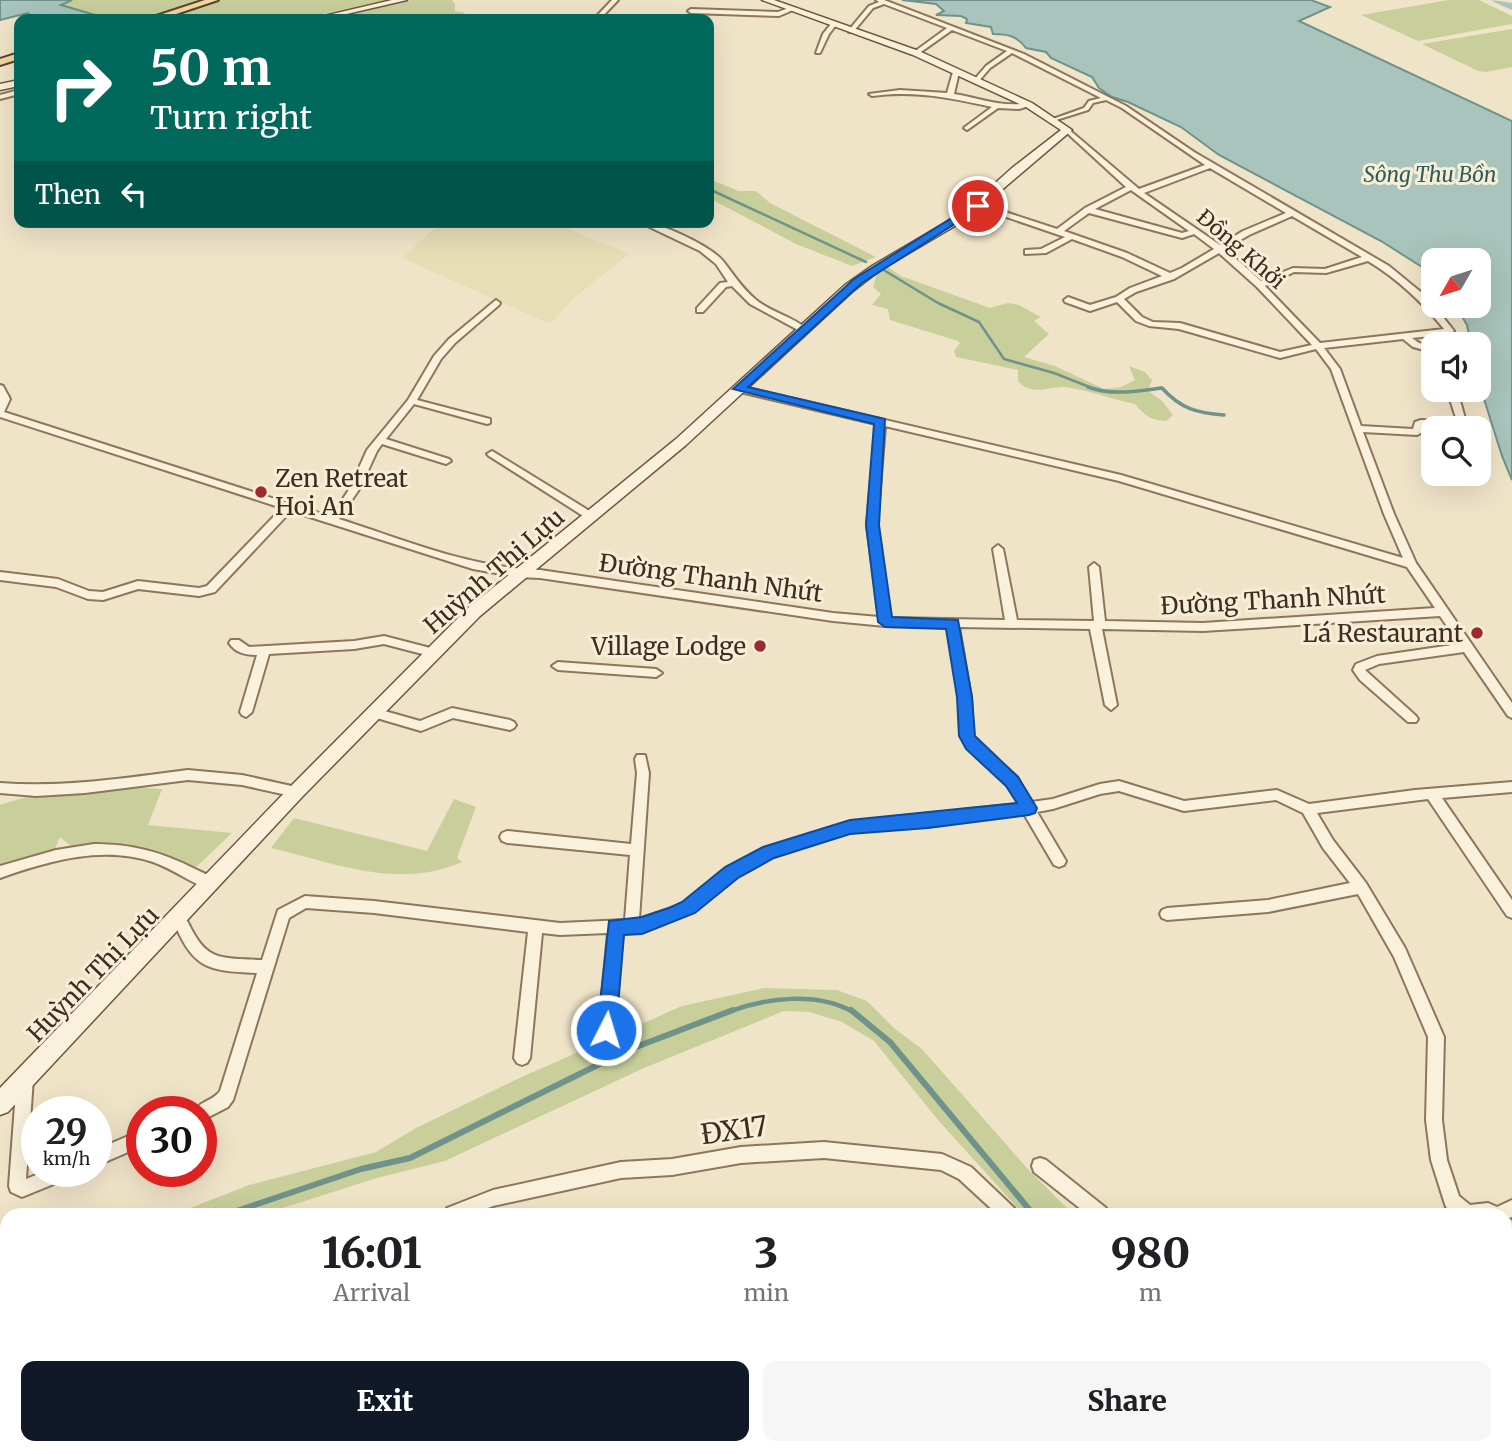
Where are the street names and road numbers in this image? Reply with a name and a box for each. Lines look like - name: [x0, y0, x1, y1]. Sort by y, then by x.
- street label: Đồng Khởi: [1191, 203, 1291, 295]
- street label: Huỳnh Thị Lựu: [417, 501, 571, 641]
- street label: Đường Thanh Nhứt: [597, 547, 826, 609]
- street label: Đường Thanh Nhứt: [1159, 579, 1387, 621]
- street label: Huỳnh Thị Lựu: [21, 900, 165, 1048]
- street label: ĐX17: [698, 1107, 770, 1152]

